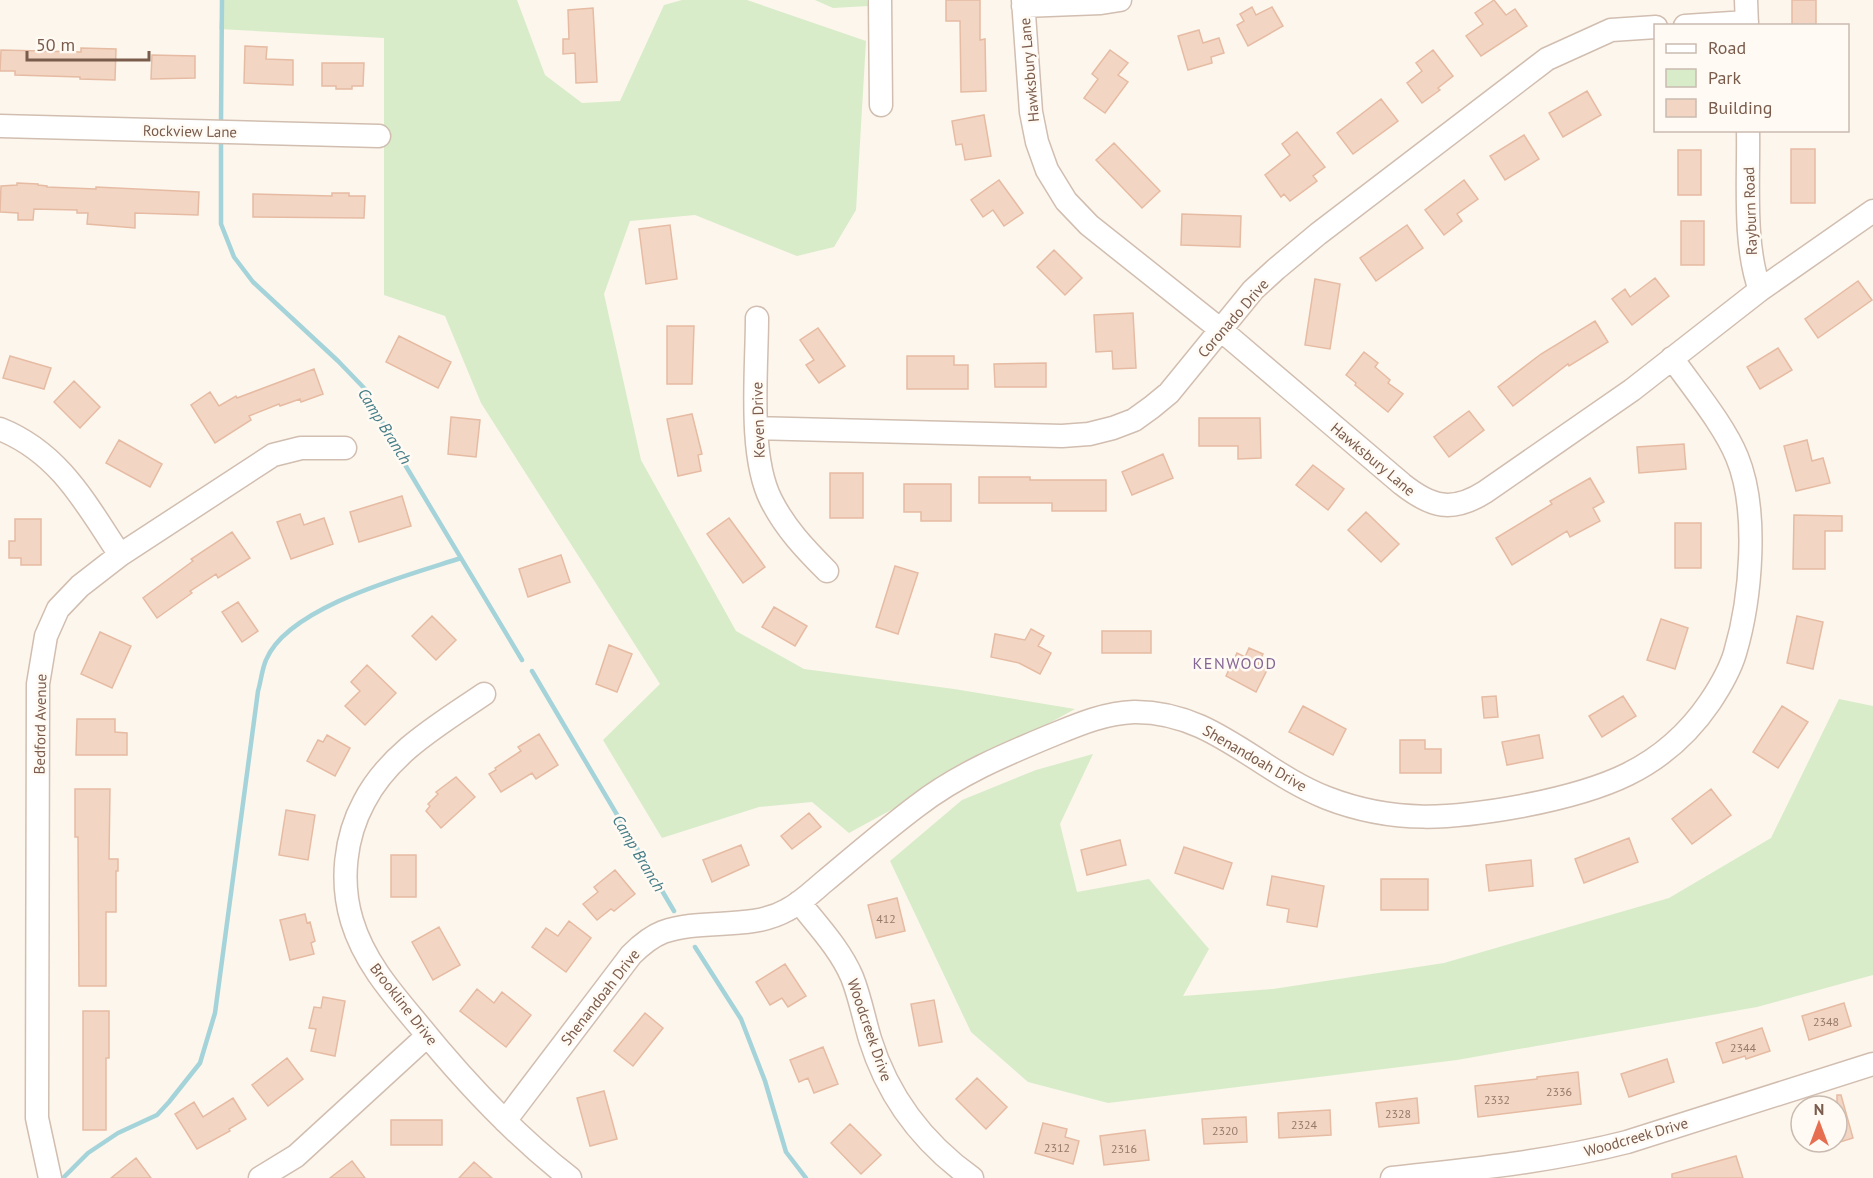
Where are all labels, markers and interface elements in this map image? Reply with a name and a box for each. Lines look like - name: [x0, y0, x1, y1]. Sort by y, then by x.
- street label: Hawksbury Lane: [1015, 17, 1043, 123]
- scale bar: [27, 24, 148, 62]
- legend: [1654, 24, 1849, 132]
- text: 50 m: [36, 33, 75, 56]
- text: Road: [1708, 36, 1746, 59]
- text: Park: [1708, 66, 1741, 89]
- text: Building: [1708, 96, 1772, 119]
- street label: Rockview Lane: [143, 121, 237, 141]
- street label: Rayburn Road: [1739, 166, 1761, 256]
- street label: Coronado Drive: [1193, 275, 1273, 361]
- street label: Keven Drive: [747, 382, 769, 458]
- water label: Camp Branch: [354, 384, 416, 468]
- street label: Hawksbury Lane: [1327, 418, 1419, 500]
- district label: KENWOOD: [1193, 653, 1277, 673]
- street label: Bedford Avenue: [30, 674, 50, 774]
- street label: Shenandoah Drive: [1200, 721, 1310, 795]
- water label: Camp Branch: [608, 811, 670, 895]
- house number: 412: [876, 911, 896, 926]
- street label: Shenandoah Drive: [556, 945, 644, 1049]
- street label: Brookline Drive: [366, 959, 442, 1049]
- street label: Woodcreek Drive: [844, 976, 896, 1084]
- house number: 2348: [1813, 1014, 1839, 1029]
- house number: 2344: [1730, 1040, 1757, 1055]
- house number: 2336: [1546, 1084, 1572, 1099]
- house number: 2332: [1484, 1092, 1510, 1107]
- north arrow: [1789, 1094, 1849, 1154]
- text: N: [1814, 1099, 1824, 1119]
- house number: 2328: [1385, 1106, 1411, 1121]
- street label: Woodcreek Drive: [1582, 1113, 1690, 1161]
- house number: 2324: [1291, 1117, 1318, 1132]
- house number: 2320: [1212, 1123, 1239, 1138]
- house number: 2312: [1044, 1140, 1070, 1155]
- house number: 2316: [1111, 1141, 1137, 1156]

